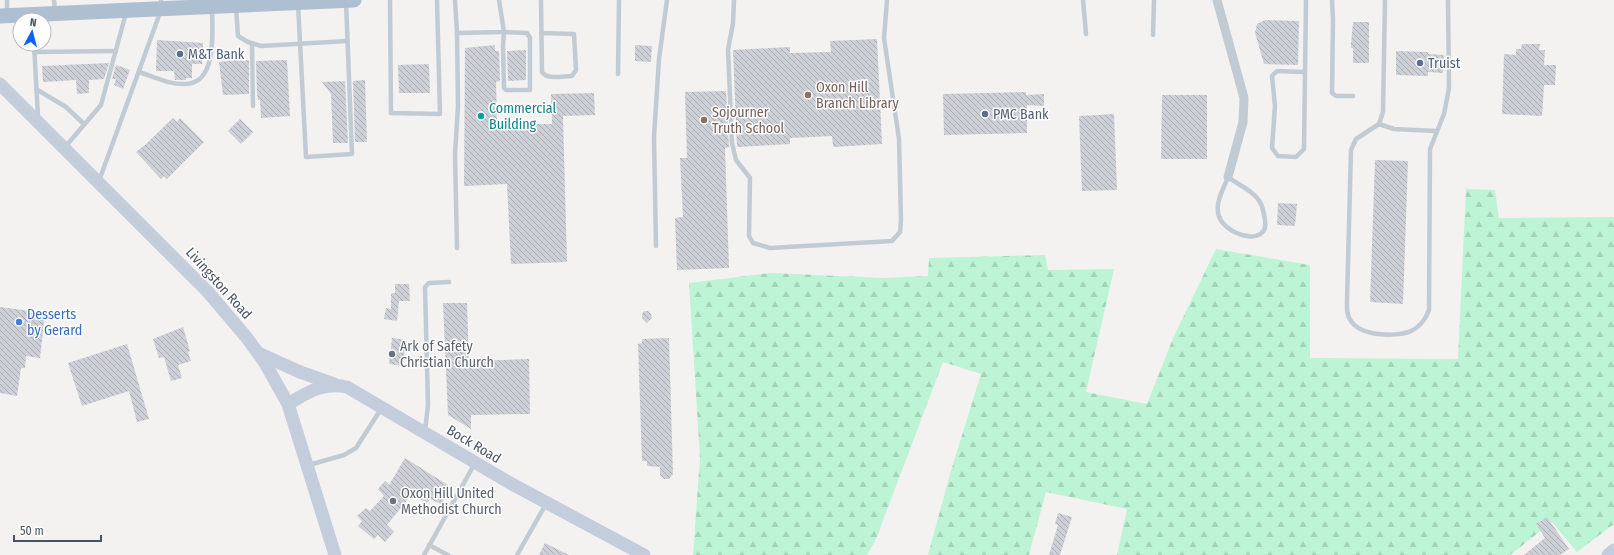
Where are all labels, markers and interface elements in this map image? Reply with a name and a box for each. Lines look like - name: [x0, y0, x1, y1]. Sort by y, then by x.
- north arrow: [12, 12, 52, 52]
- text: N: [29, 16, 37, 29]
- place label: M&T Bank: [188, 46, 245, 63]
- marker: M&T Bank: [175, 49, 185, 59]
- place label: Truist: [1428, 55, 1461, 72]
- marker: Truist: [1415, 58, 1425, 68]
- place label: Oxon Hill Branch Library: [816, 79, 899, 112]
- marker: Oxon Hill Branch Library: [803, 90, 813, 100]
- place label: Commercial Building: [489, 100, 556, 133]
- place label: Sojourner Truth School: [712, 104, 785, 137]
- place label: PMC Bank: [993, 106, 1049, 123]
- marker: PMC Bank: [980, 109, 990, 119]
- marker: Commercial Building: [476, 111, 486, 121]
- marker: Sojourner Truth School: [699, 115, 709, 125]
- street label: Livingston Road: [182, 244, 255, 323]
- place label: Desserts by Gerard: [27, 306, 82, 339]
- marker: Desserts by Gerard: [14, 317, 24, 327]
- place label: Ark of Safety Christian Church: [400, 338, 494, 371]
- marker: Ark of Safety Christian Church: [387, 349, 397, 359]
- street label: Bock Road: [444, 422, 504, 467]
- place label: Oxon Hill United Methodist Church: [401, 485, 502, 518]
- marker: Oxon Hill United Methodist Church: [388, 496, 398, 506]
- scale bar: [14, 517, 101, 543]
- text: 50 m: [20, 524, 44, 538]

